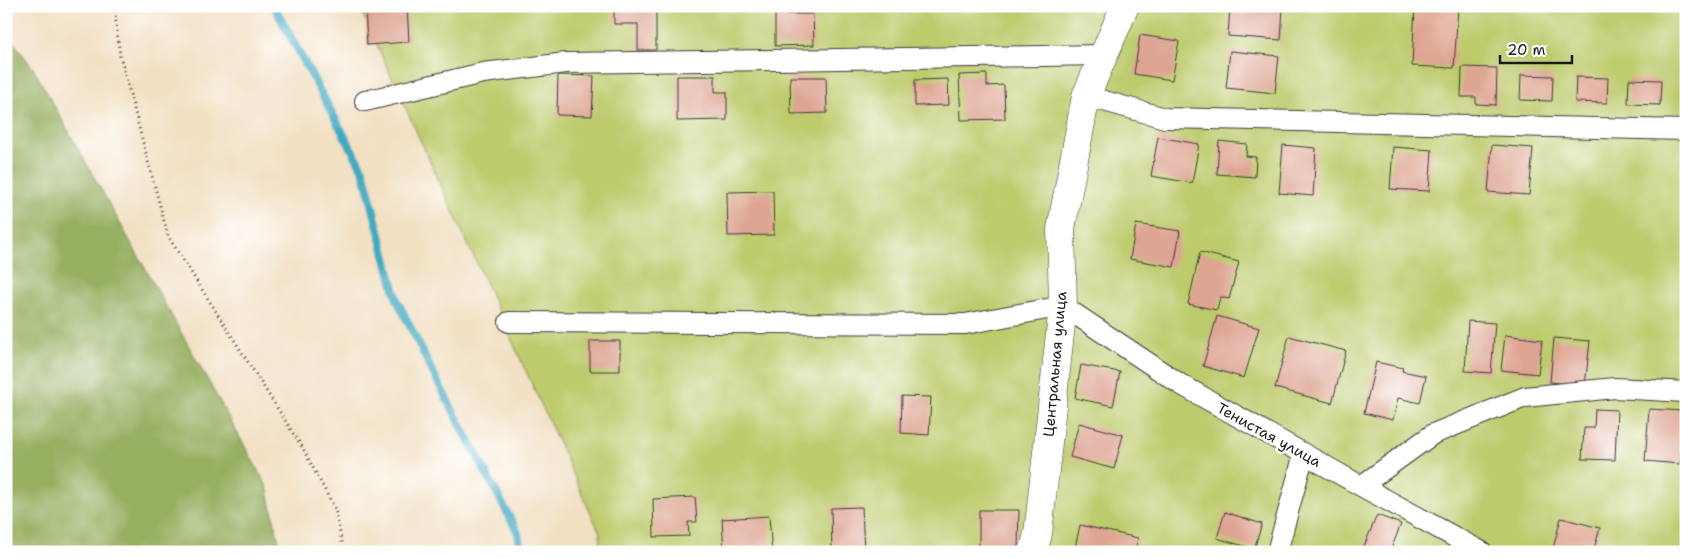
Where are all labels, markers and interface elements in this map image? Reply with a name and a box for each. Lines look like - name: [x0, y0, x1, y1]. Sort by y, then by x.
- scale bar: [1500, 32, 1572, 64]
- text: 20 m: [1507, 40, 1546, 60]
- street label: Центральная улица: [1039, 290, 1071, 438]
- street label: Тенистая улица: [1213, 398, 1325, 472]

